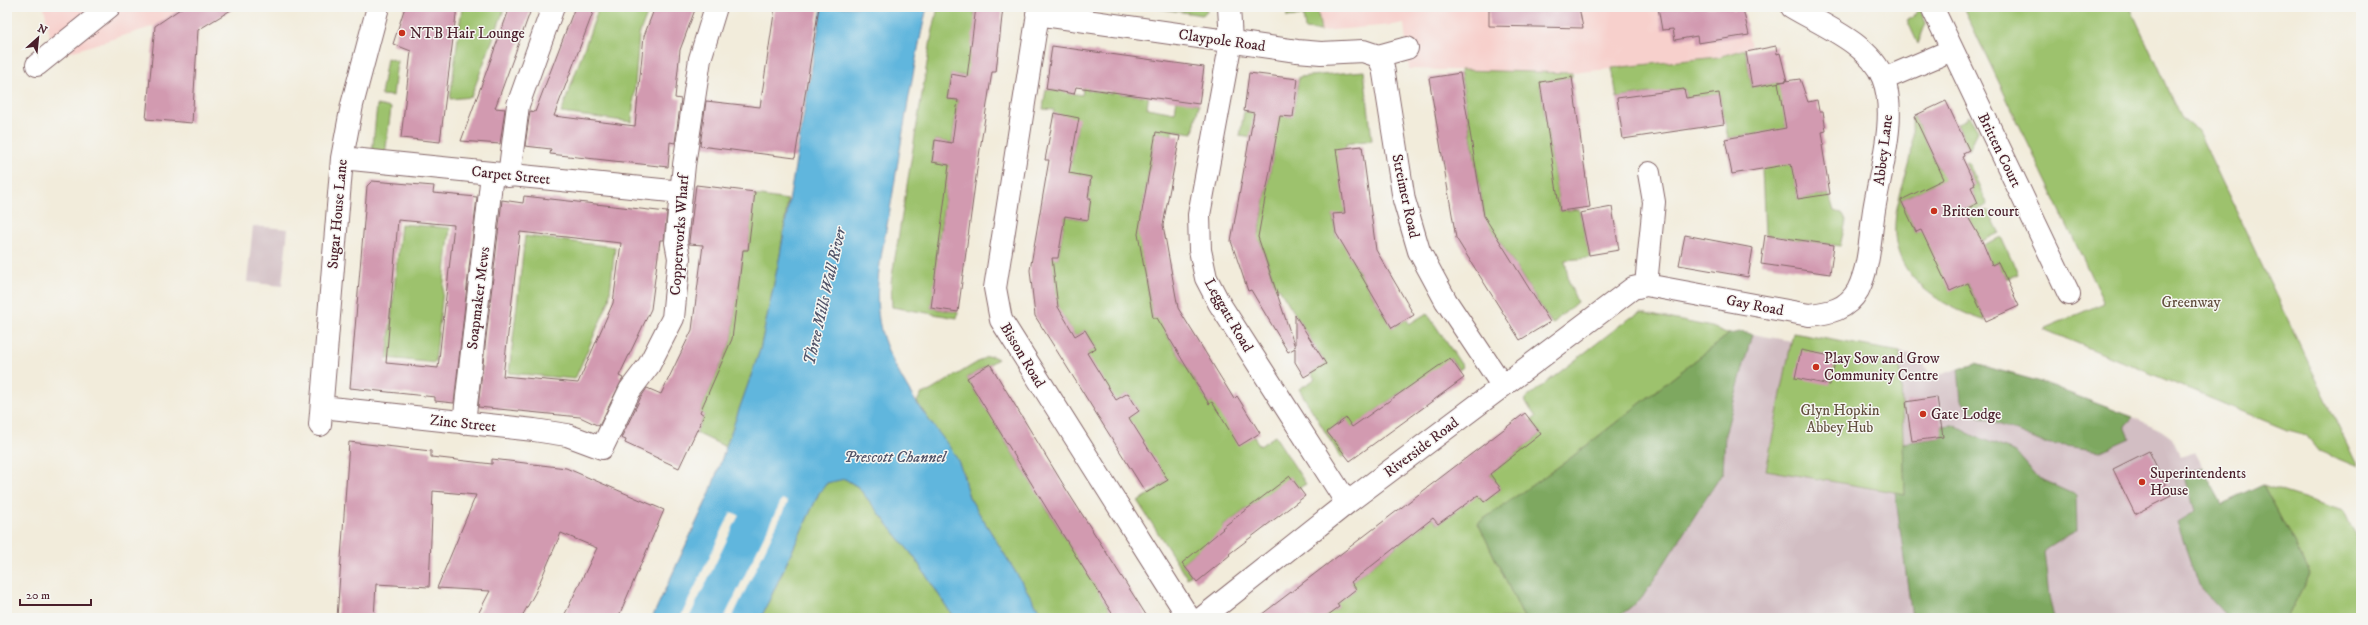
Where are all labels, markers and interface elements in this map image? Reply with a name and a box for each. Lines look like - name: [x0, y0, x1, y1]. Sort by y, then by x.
- north arrow: [18, 18, 58, 58]
- text: N: [35, 22, 49, 38]
- place label: NTB Hair Lounge: [410, 24, 525, 43]
- street label: Claypole Road: [1177, 25, 1267, 56]
- marker: NTB Hair Lounge: [397, 28, 407, 38]
- street label: Britten Court: [1973, 110, 2026, 191]
- street label: Abbey Lane: [1870, 114, 1897, 187]
- street label: Streimer Road: [1387, 152, 1424, 240]
- street label: Sugar House Lane: [323, 158, 352, 270]
- street label: Carpet Street: [471, 162, 551, 189]
- street label: Copperworks Wharf: [666, 172, 693, 296]
- place label: Britten court: [1942, 202, 2019, 221]
- marker: Britten court: [1929, 206, 1939, 216]
- water label: Three Mills Wall River: [799, 224, 851, 367]
- street label: Soapmaker Mews: [463, 246, 494, 350]
- street label: Leggatt Road: [1200, 275, 1258, 356]
- street label: Gay Road: [1725, 291, 1786, 320]
- park label: Greenway: [2161, 293, 2222, 312]
- street label: Bisson Road: [996, 319, 1050, 392]
- place label: Play Sow and Grow Community Centre: [1824, 349, 1940, 385]
- marker: Play Sow and Grow Community Centre: [1811, 362, 1821, 372]
- park label: Glyn Hopkin Abbey Hub: [1800, 401, 1880, 437]
- place label: Gate Lodge: [1931, 405, 2001, 424]
- marker: Gate Lodge: [1918, 409, 1928, 419]
- street label: Zinc Street: [429, 411, 497, 436]
- street label: Riverside Road: [1380, 413, 1463, 482]
- water label: Prescott Channel: [844, 447, 948, 467]
- place label: Superintendents House: [2150, 464, 2246, 500]
- marker: Superintendents House: [2137, 477, 2147, 487]
- scale bar: [20, 581, 91, 607]
- text: 20 m: [26, 588, 50, 603]

